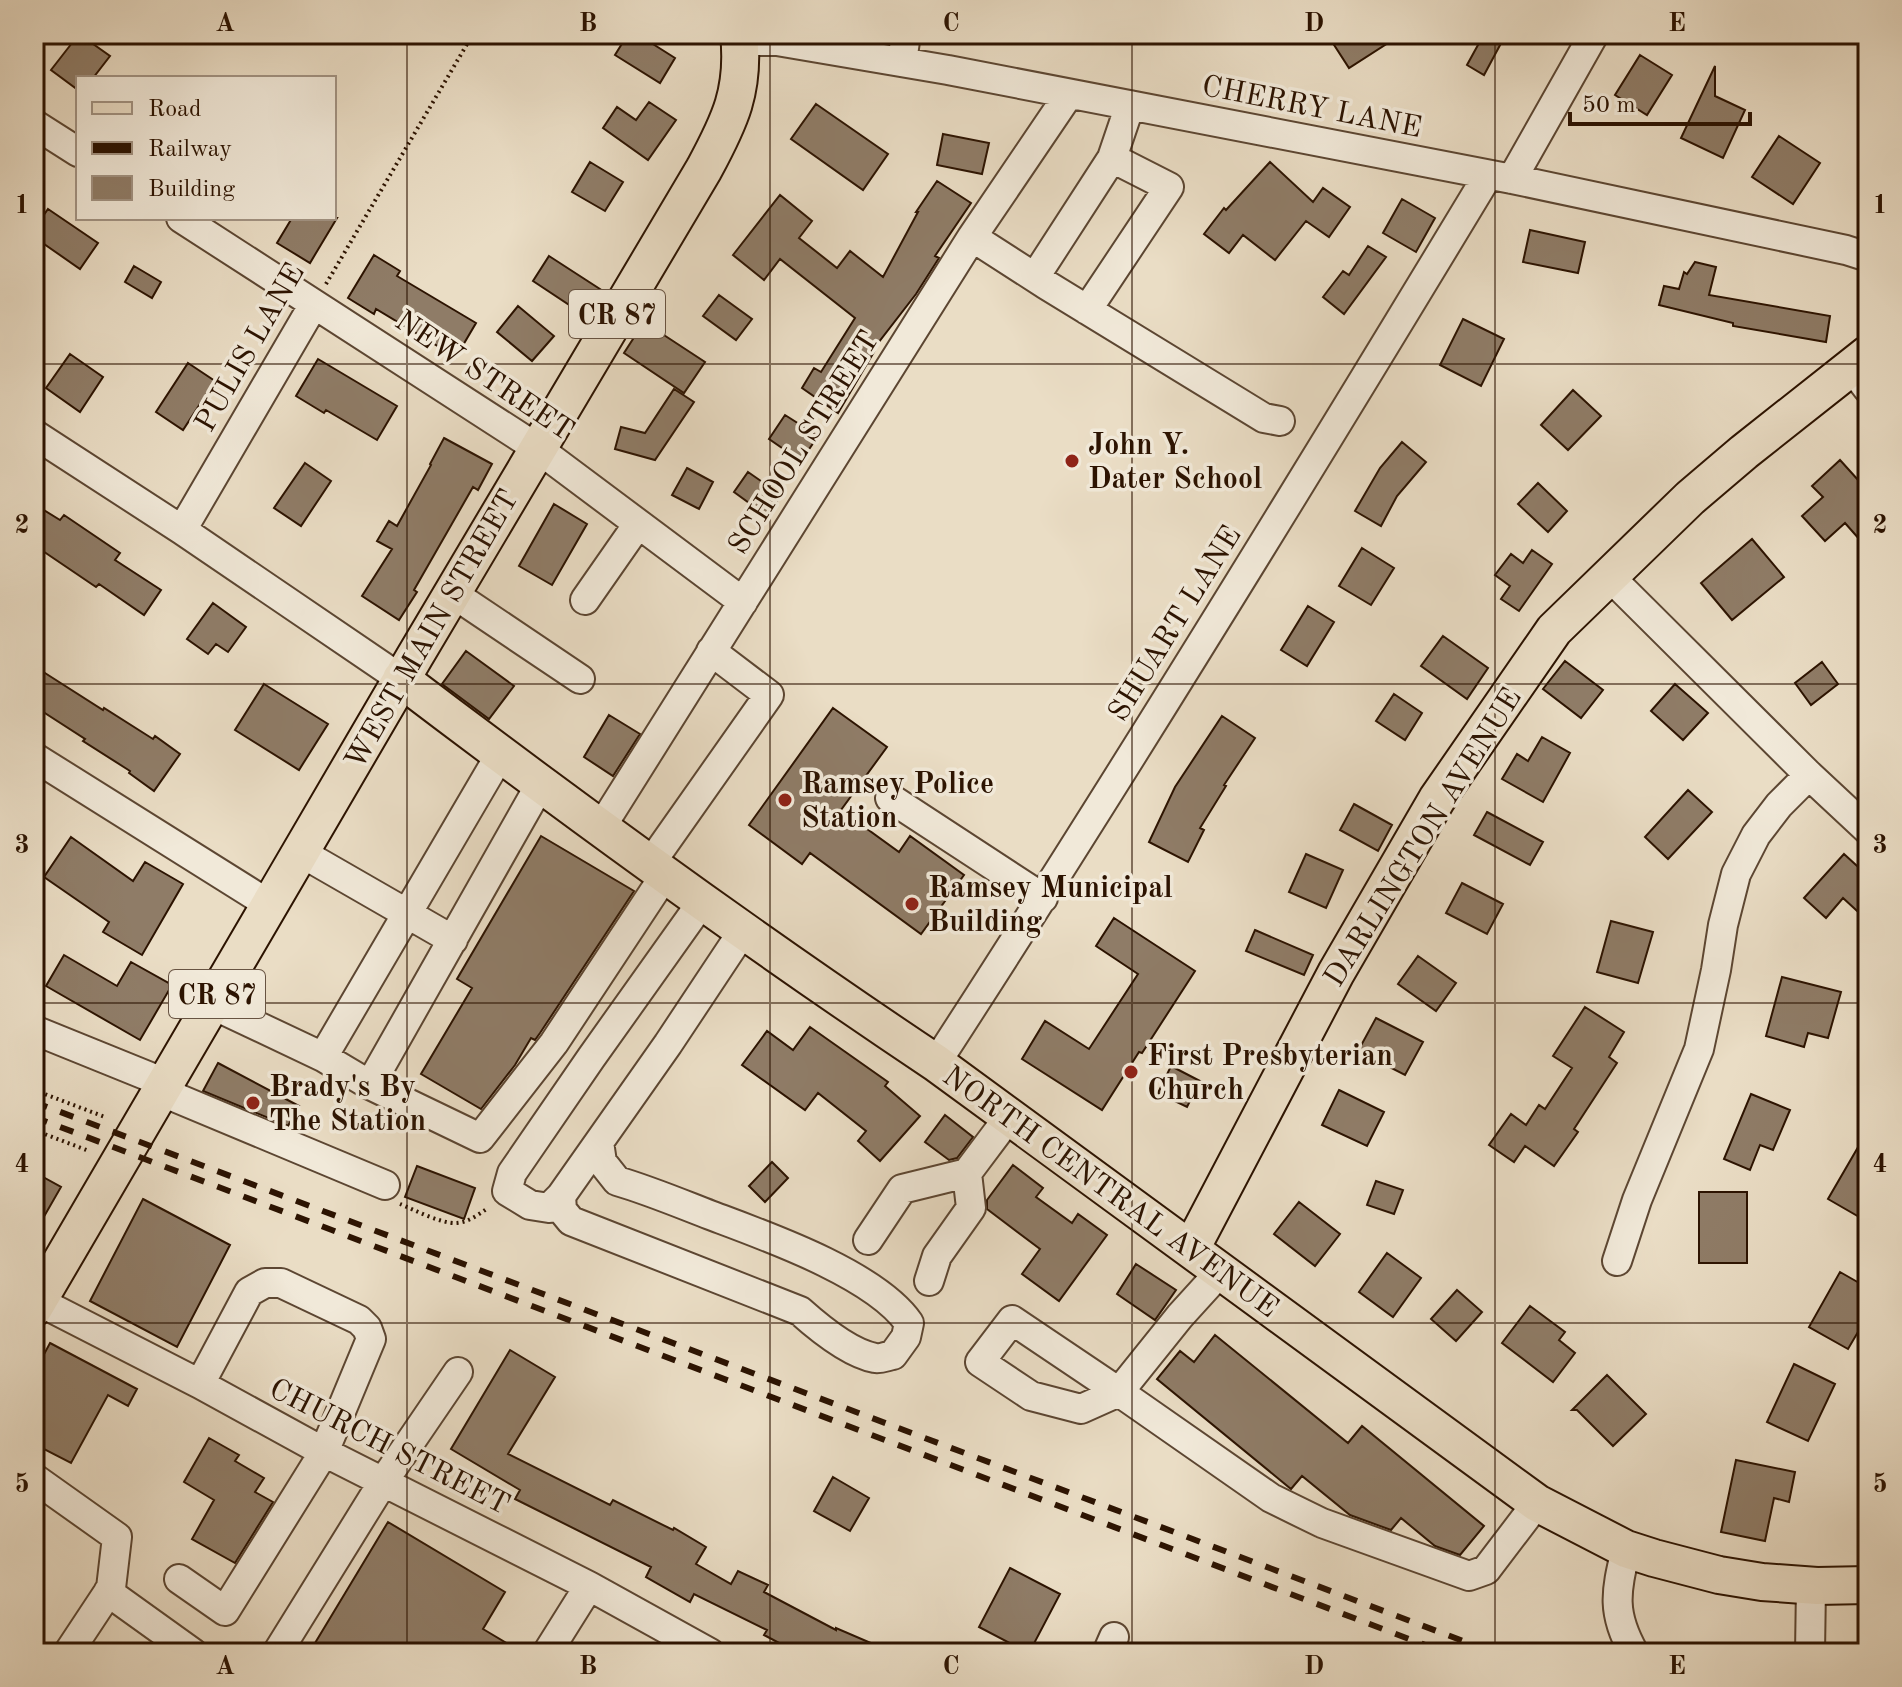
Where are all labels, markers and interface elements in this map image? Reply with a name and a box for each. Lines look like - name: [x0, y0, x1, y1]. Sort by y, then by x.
- text: A: [215, 11, 235, 37]
- text: B: [579, 11, 597, 37]
- text: C: [942, 11, 960, 37]
- text: D: [1304, 11, 1324, 37]
- text: E: [1668, 11, 1686, 37]
- street label: CHERRY LANE: [1199, 72, 1424, 144]
- legend: [76, 76, 336, 220]
- scale bar: [1570, 76, 1750, 126]
- text: 50 m: [1582, 94, 1636, 118]
- text: Road: [148, 98, 201, 122]
- text: Railway: [148, 138, 232, 162]
- text: Building: [148, 178, 235, 202]
- text: 1: [14, 193, 30, 219]
- text: 1: [1872, 193, 1888, 219]
- street label: PULIS LANE: [191, 259, 311, 437]
- road number: CR 87: [569, 290, 665, 338]
- street label: NEW STREET: [389, 306, 579, 447]
- street label: SCHOOL STREET: [724, 326, 886, 560]
- place label: John Y. Dater School: [1088, 431, 1262, 495]
- marker: John Y. Dater School: [1063, 452, 1081, 470]
- street label: WEST MAIN STREET: [341, 485, 525, 775]
- text: 2: [14, 513, 30, 539]
- text: 2: [1872, 513, 1888, 539]
- street label: SHUART LANE: [1104, 521, 1248, 727]
- street label: DARLINGTON AVENUE: [1319, 684, 1528, 993]
- place label: Ramsey Police Station: [801, 770, 994, 834]
- marker: Ramsey Police Station: [776, 791, 794, 809]
- text: 3: [14, 833, 30, 859]
- text: 3: [1872, 833, 1888, 859]
- place label: Ramsey Municipal Building: [928, 874, 1173, 938]
- marker: Ramsey Municipal Building: [903, 895, 921, 913]
- road number: CR 87: [169, 970, 265, 1018]
- place label: First Presbyterian Church: [1147, 1042, 1393, 1106]
- street label: NORTH CENTRAL AVENUE: [937, 1061, 1283, 1324]
- marker: First Presbyterian Church: [1122, 1063, 1140, 1081]
- place label: Brady's By The Station: [269, 1073, 426, 1137]
- marker: Brady's By The Station: [244, 1094, 262, 1112]
- text: 4: [14, 1152, 30, 1178]
- text: 4: [1872, 1152, 1888, 1178]
- street label: CHURCH STREET: [264, 1374, 514, 1521]
- text: 5: [14, 1472, 30, 1498]
- text: 5: [1872, 1472, 1888, 1498]
- text: A: [215, 1654, 235, 1680]
- text: B: [579, 1654, 597, 1680]
- text: C: [942, 1654, 960, 1680]
- text: D: [1304, 1654, 1324, 1680]
- text: E: [1668, 1654, 1686, 1680]

